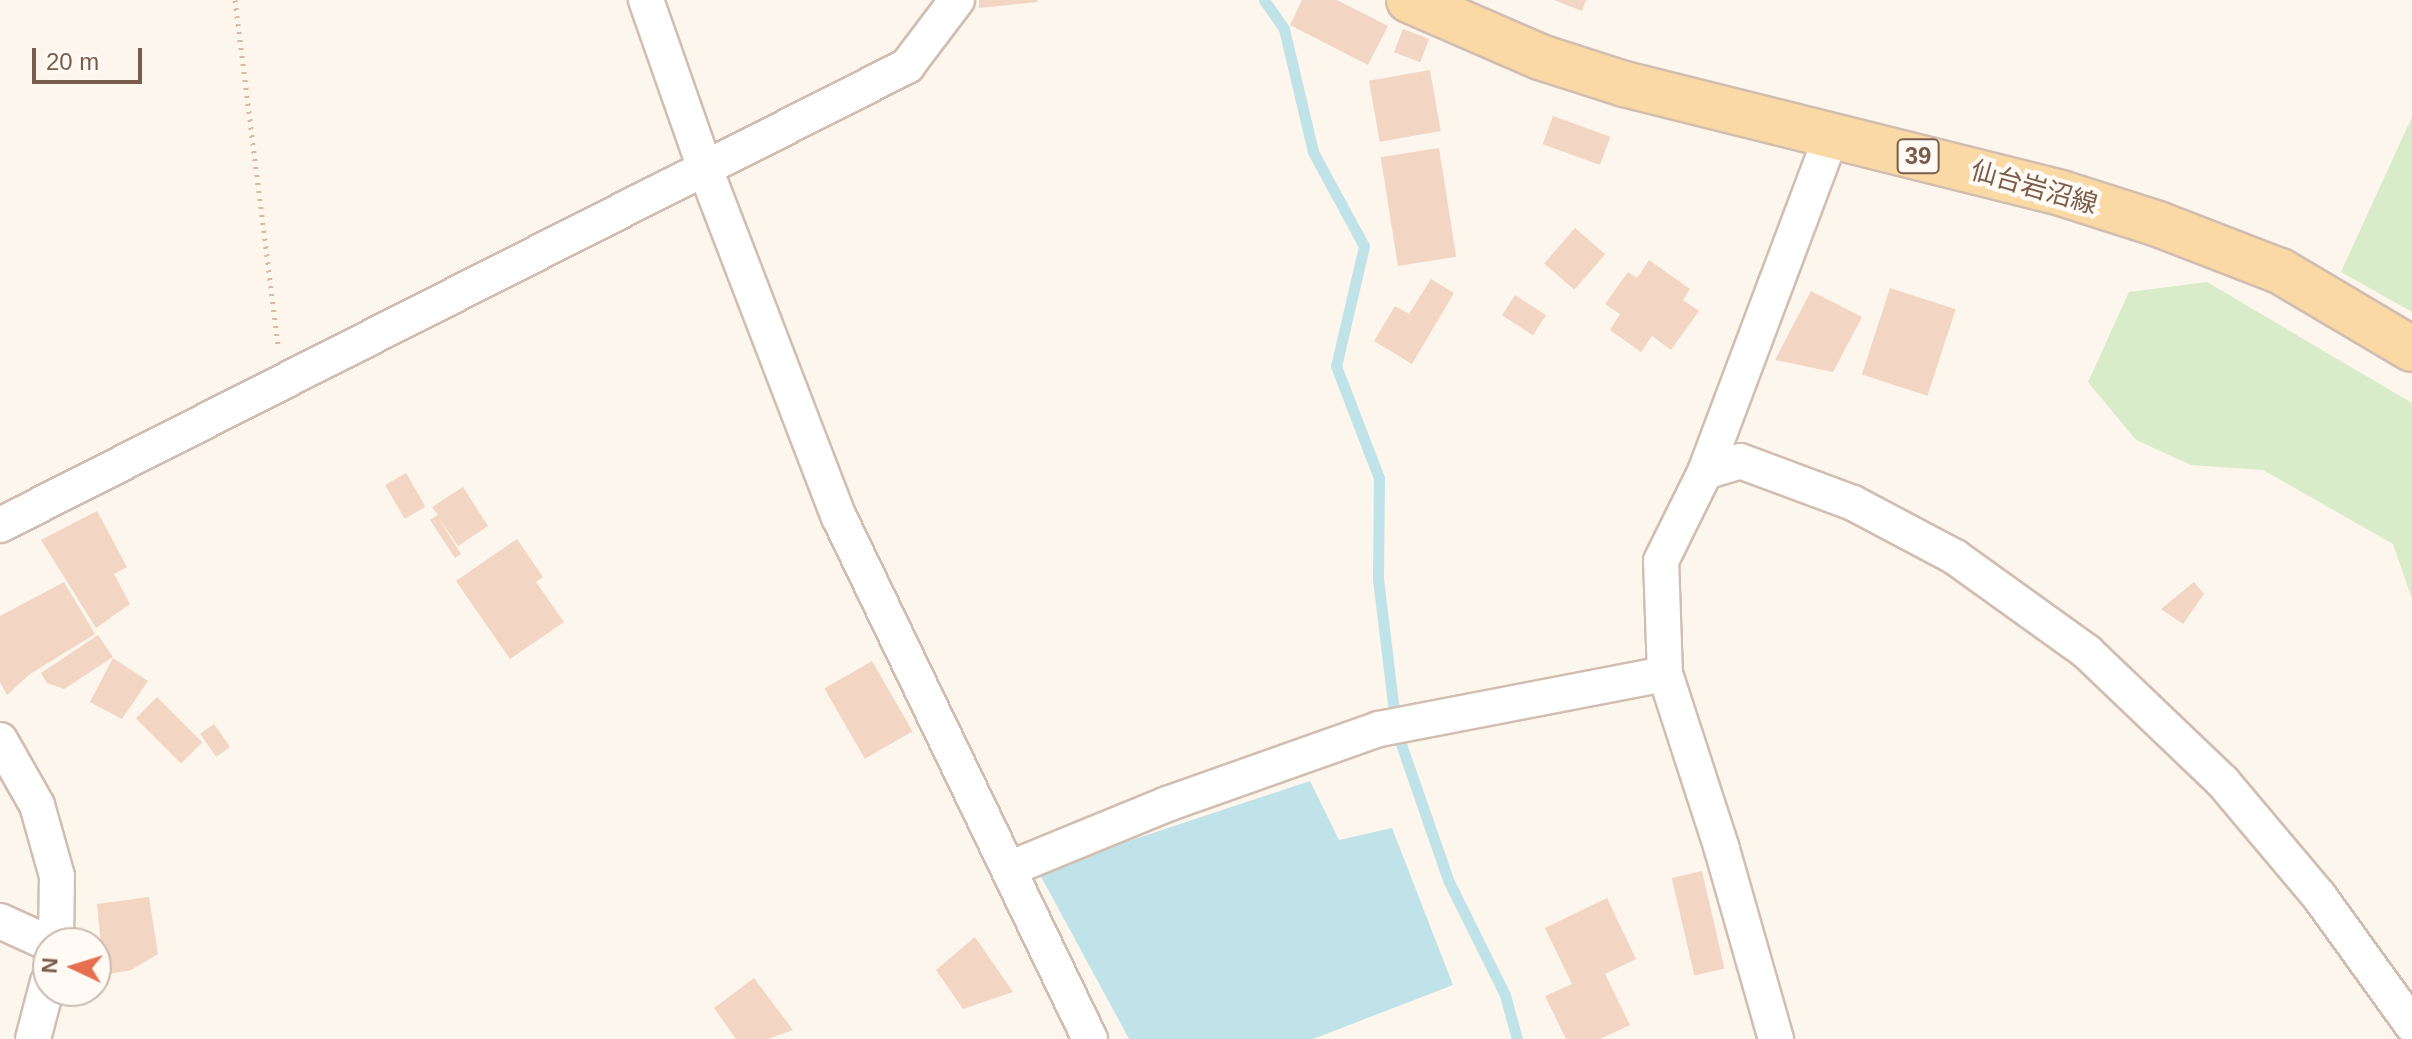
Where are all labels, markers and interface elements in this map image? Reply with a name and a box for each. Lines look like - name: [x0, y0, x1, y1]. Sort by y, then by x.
- scale bar: [36, 32, 146, 82]
- text: 20 m: [46, 48, 99, 75]
- road number: 39: [1896, 136, 1940, 176]
- street label: 仙台岩沼線: [1967, 155, 2101, 221]
- north arrow: [32, 927, 112, 1007]
- text: N: [37, 957, 63, 974]

